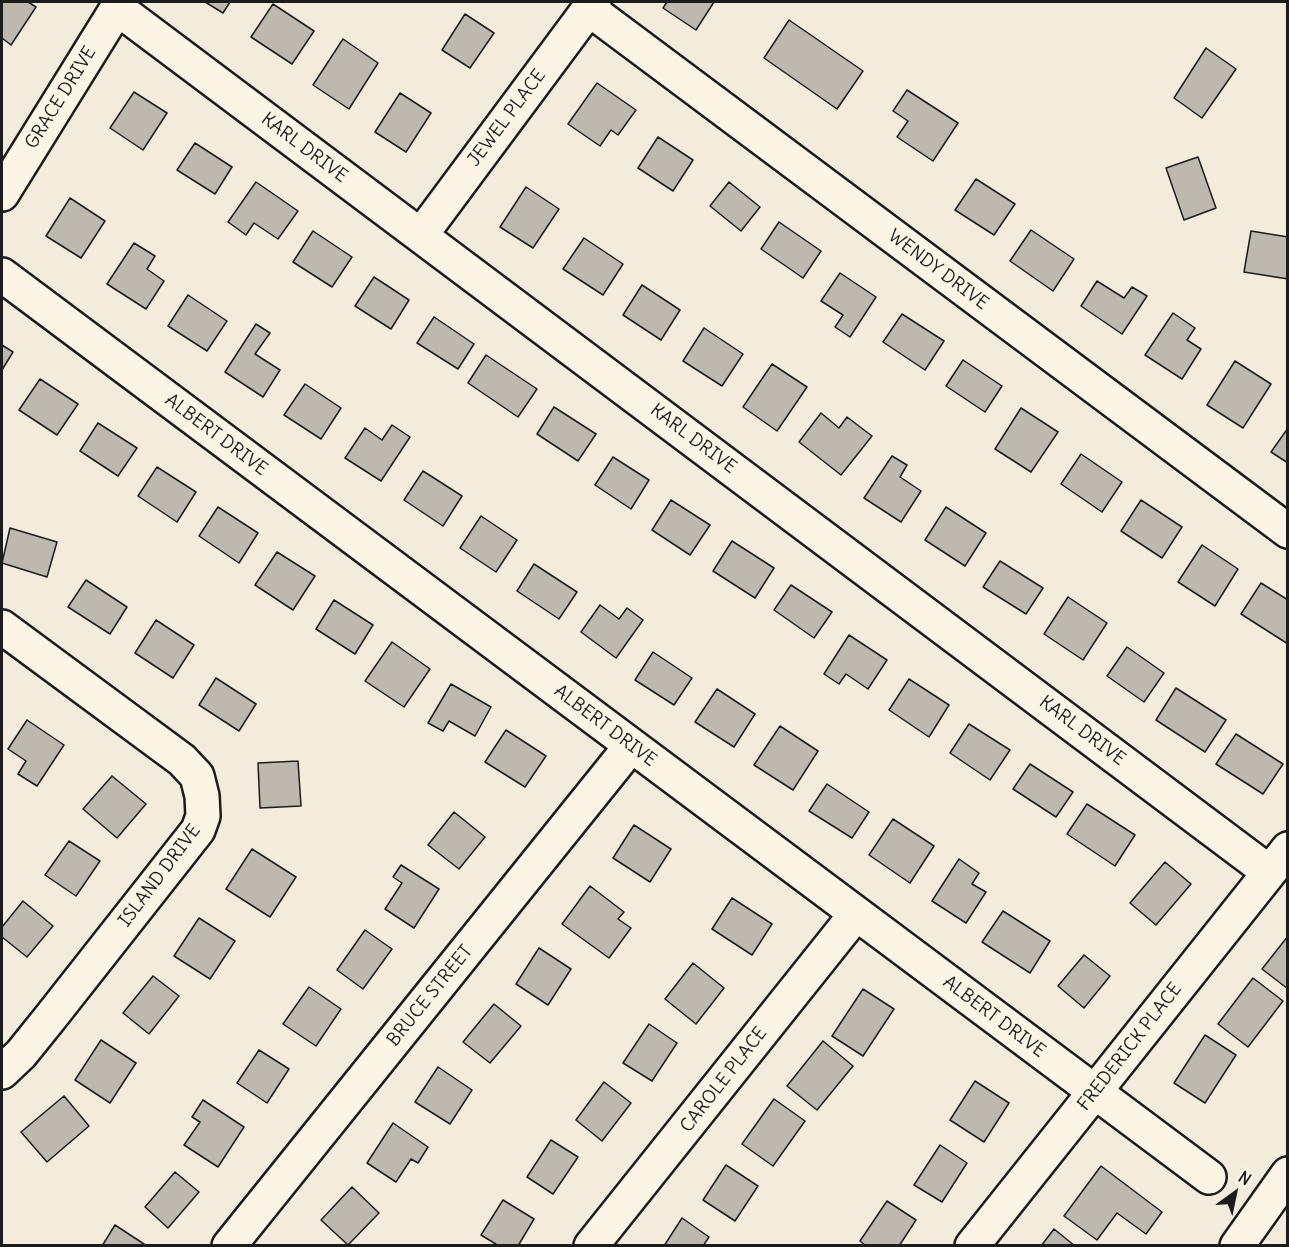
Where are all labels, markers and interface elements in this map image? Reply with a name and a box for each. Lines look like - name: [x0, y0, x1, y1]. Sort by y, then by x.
- street label: GRACE DRIVE: [21, 43, 101, 153]
- street label: JEWEL PLACE: [464, 65, 550, 171]
- street label: KARL DRIVE: [257, 109, 351, 187]
- street label: WENDY DRIVE: [884, 225, 992, 315]
- street label: ALBERT DRIVE: [161, 390, 271, 480]
- street label: KARL DRIVE: [646, 400, 740, 478]
- street label: ALBERT DRIVE: [550, 681, 660, 771]
- street label: KARL DRIVE: [1035, 692, 1129, 770]
- street label: ISLAND DRIVE: [114, 821, 206, 931]
- street label: BRUCE STREET: [383, 941, 477, 1051]
- street label: ALBERT DRIVE: [939, 972, 1049, 1062]
- street label: FREDERICK PLACE: [1073, 979, 1187, 1115]
- street label: CAROLE PLACE: [676, 1023, 772, 1137]
- north arrow: [1205, 1163, 1265, 1223]
- text: N: [1235, 1167, 1255, 1189]

